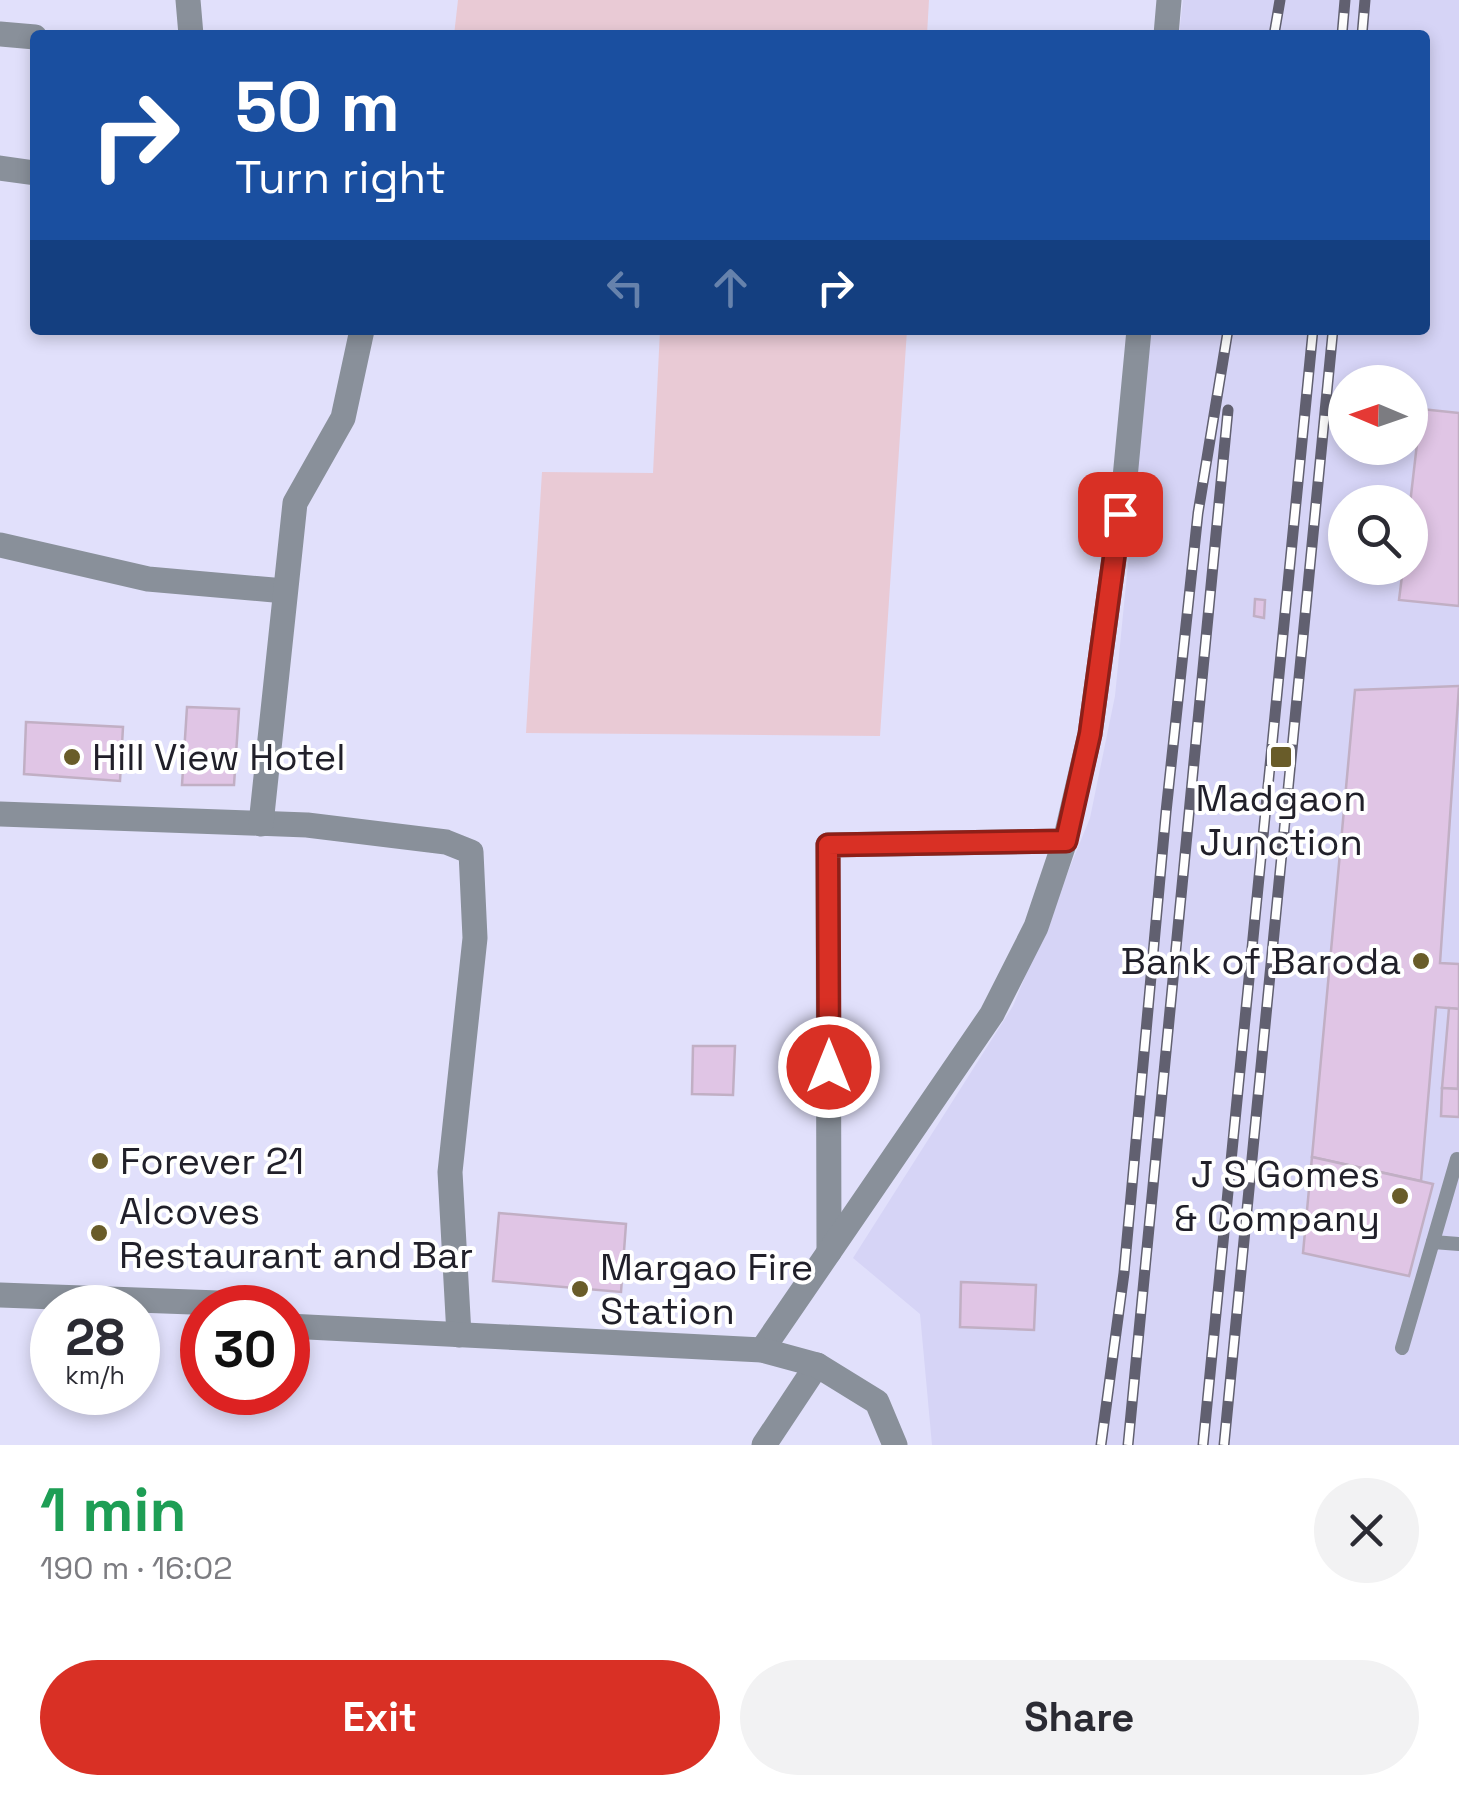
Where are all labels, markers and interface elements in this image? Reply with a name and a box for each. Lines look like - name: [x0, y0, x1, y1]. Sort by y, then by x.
- text: 50 m: [235, 62, 400, 151]
- icon: right: [70, 70, 200, 200]
- text: Turn right: [235, 149, 446, 206]
- icon: left: [598, 260, 653, 315]
- icon: ahead: [703, 260, 758, 315]
- icon: right: [808, 260, 863, 315]
- north arrow: [1328, 365, 1428, 465]
- map controls: [1328, 365, 1428, 585]
- pin: [1078, 472, 1163, 557]
- button: search: [1328, 485, 1428, 585]
- icon: arrive: [1093, 487, 1148, 542]
- place label: Hill View Hotel: [92, 733, 346, 781]
- marker: Madgaon Junction: [1268, 744, 1294, 770]
- marker: Hill View Hotel: [61, 746, 83, 768]
- place label: Madgaon Junction: [1195, 774, 1367, 866]
- place label: Bank of Baroda: [1121, 937, 1401, 985]
- marker: Bank of Baroda: [1410, 950, 1432, 972]
- position arrow: [777, 1015, 881, 1119]
- place label: Forever 21: [120, 1137, 304, 1185]
- marker: Forever 21: [89, 1150, 111, 1172]
- place label: J S Gomes & Company: [1174, 1150, 1380, 1242]
- marker: J S Gomes & Company: [1389, 1185, 1411, 1207]
- place label: Alcoves Restaurant and Bar: [119, 1187, 473, 1279]
- marker: Alcoves Restaurant and Bar: [88, 1222, 110, 1244]
- place label: Margao Fire Station: [600, 1243, 813, 1335]
- marker: Margao Fire Station: [569, 1278, 591, 1300]
- speed limit sign: 30: [180, 1285, 310, 1415]
- text: 28: [65, 1306, 125, 1370]
- text: km/h: [65, 1359, 125, 1391]
- text: 1 min: [40, 1472, 187, 1549]
- button: close: [1314, 1478, 1419, 1583]
- text: 190 m · 16:02: [40, 1548, 233, 1588]
- button: Exit: [40, 1660, 720, 1775]
- button: Share: [740, 1660, 1419, 1775]

